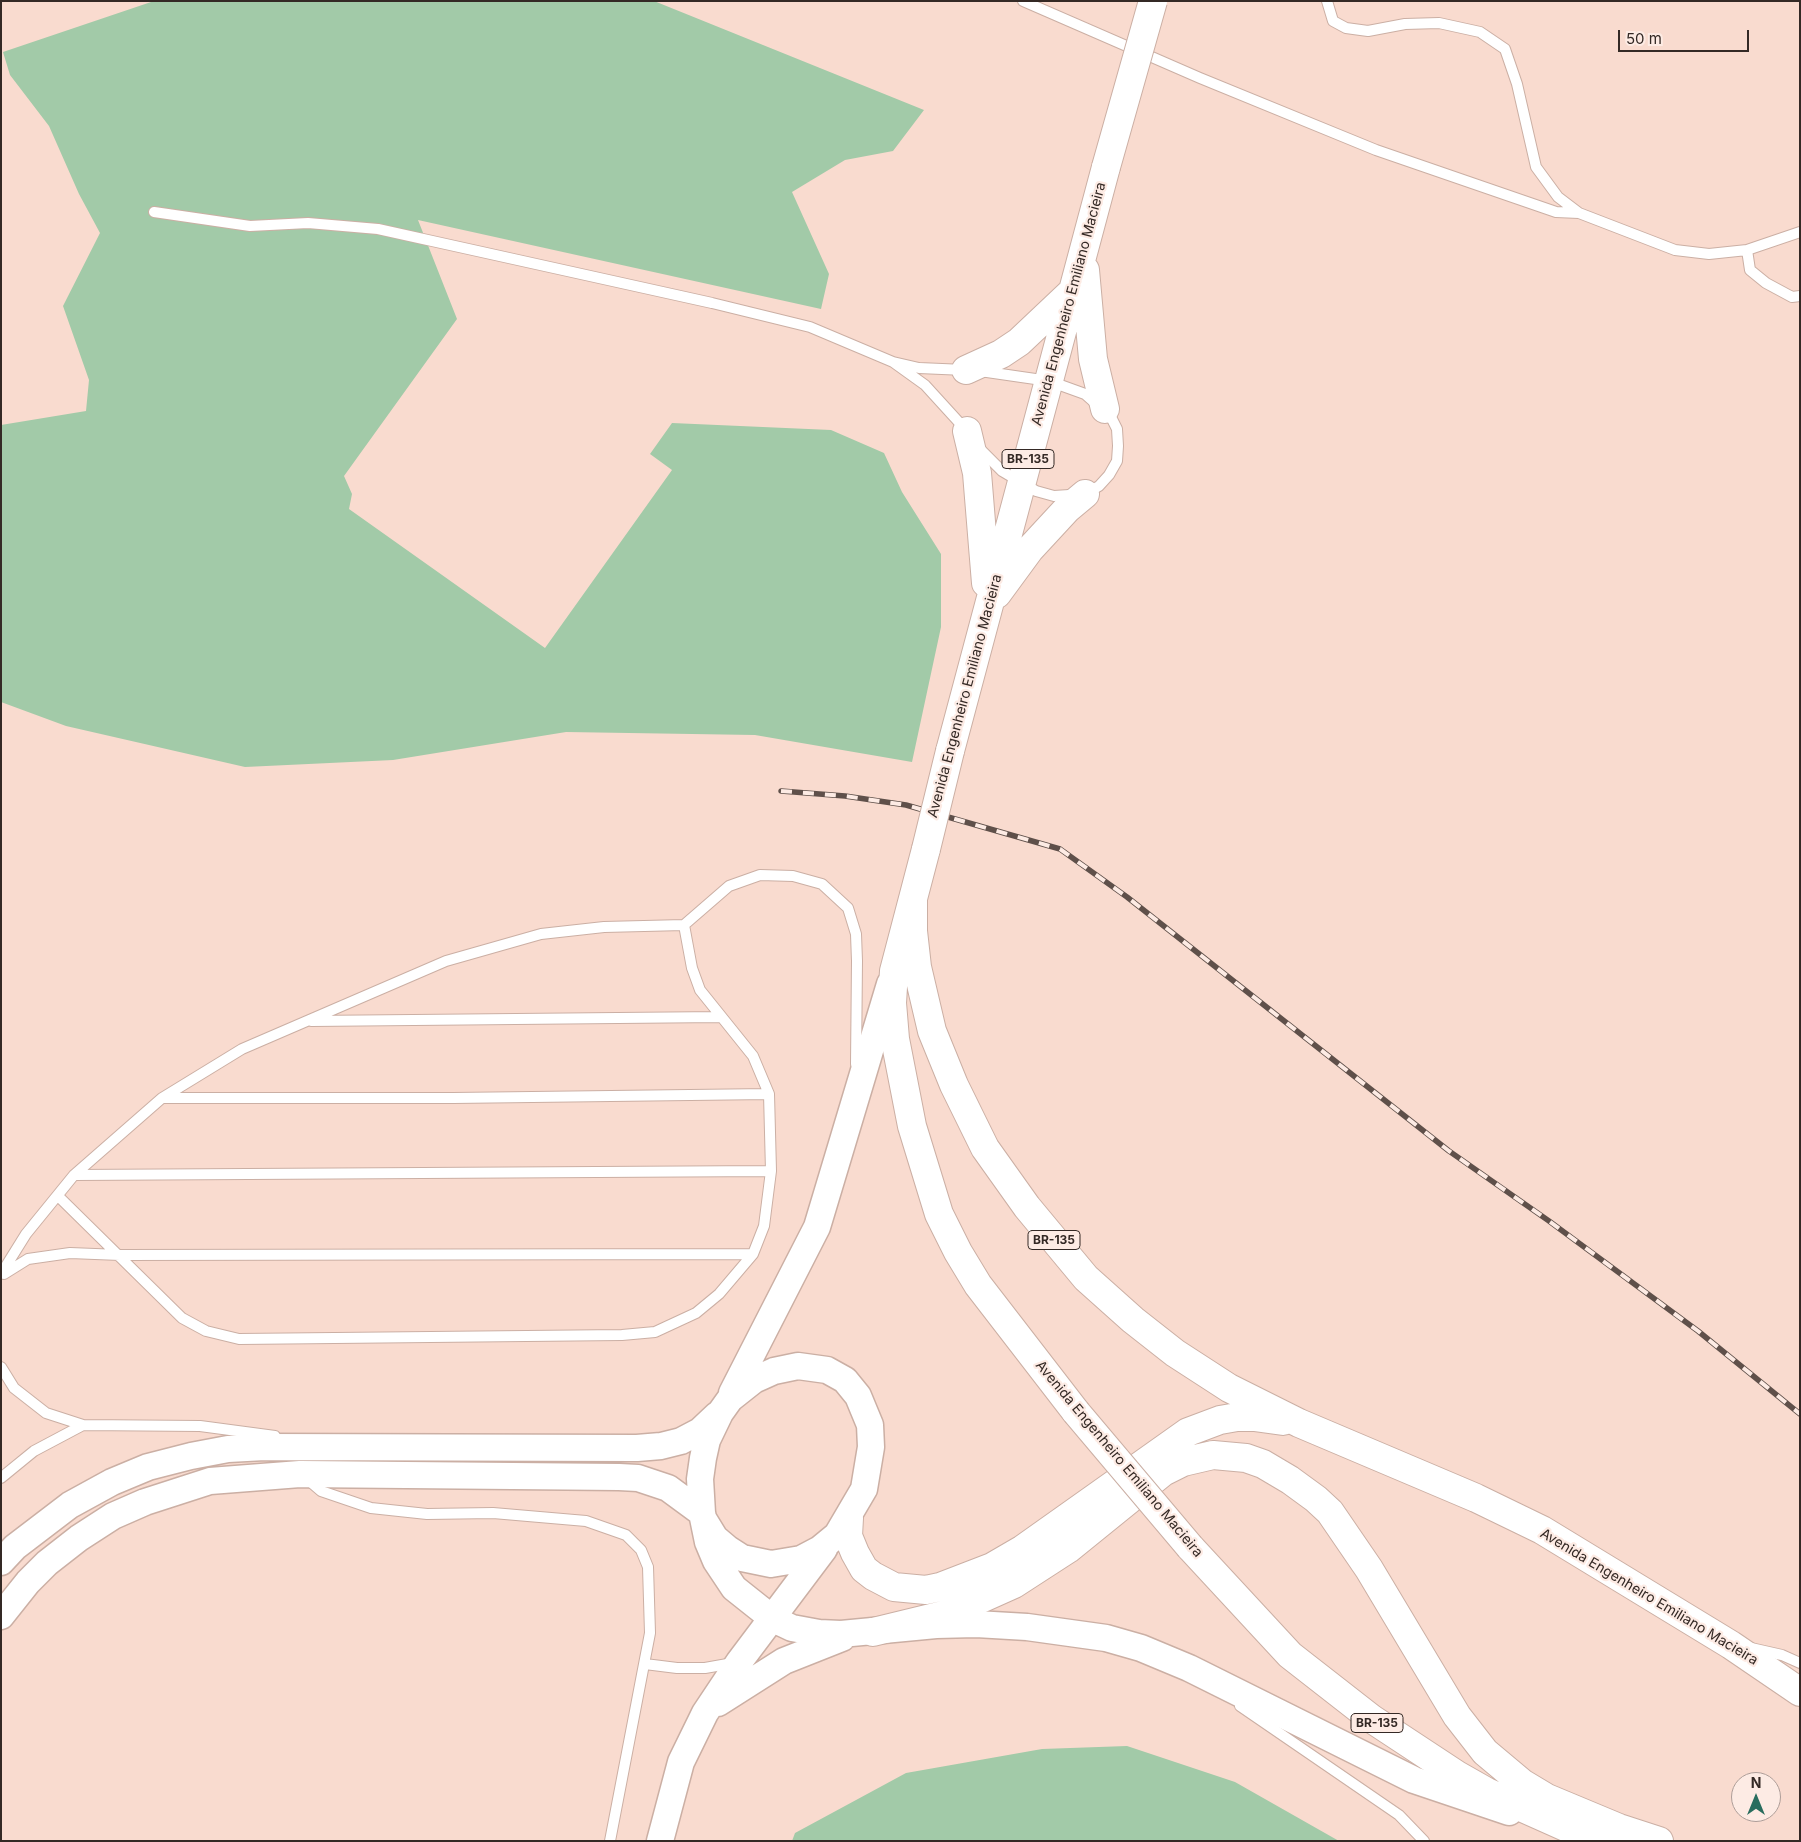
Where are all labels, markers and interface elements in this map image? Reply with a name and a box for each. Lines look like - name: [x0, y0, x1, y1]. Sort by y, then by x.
- scale bar: [1621, 20, 1752, 52]
- text: 50 m: [1626, 29, 1662, 48]
- street label: Avenida Engenheiro Emiliano Macieira: [1028, 180, 1110, 428]
- road number: BR-135: [1002, 449, 1054, 468]
- street label: Avenida Engenheiro Emiliano Macieira: [924, 572, 1006, 820]
- road number: BR-135: [1028, 1230, 1080, 1250]
- street label: Avenida Engenheiro Emiliano Macieira: [1032, 1357, 1206, 1561]
- street label: Avenida Engenheiro Emiliano Macieira: [1537, 1525, 1761, 1669]
- road number: BR-135: [1351, 1714, 1403, 1732]
- north arrow: [1731, 1772, 1781, 1822]
- text: N: [1751, 1774, 1761, 1791]

